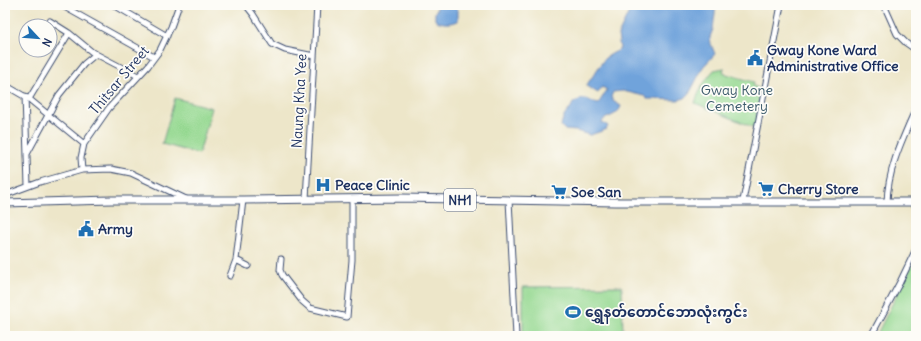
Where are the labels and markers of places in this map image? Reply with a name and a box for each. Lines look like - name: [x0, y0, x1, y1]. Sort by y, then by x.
- place label: Gway Kone Ward Administrative Office: [767, 41, 899, 75]
- public building icon: Gway Kone Ward Administrative Office: [746, 49, 764, 67]
- hospital icon: Peace Clinic: [314, 176, 332, 194]
- place label: Peace Clinic: [335, 176, 410, 194]
- supermarket icon: Cherry Store: [757, 180, 775, 198]
- place label: Cherry Store: [778, 180, 859, 198]
- supermarket icon: Soe San: [550, 183, 568, 201]
- place label: Soe San: [571, 183, 621, 201]
- public building icon: Army: [77, 220, 95, 238]
- place label: Army: [98, 220, 133, 238]
- place label: ရွှေနတ်တောင်ဘောလုံးကွင်း: [585, 302, 748, 324]
- sports icon: ရွှေနတ်တောင်ဘောလုံးကွင်း: [564, 303, 582, 321]

